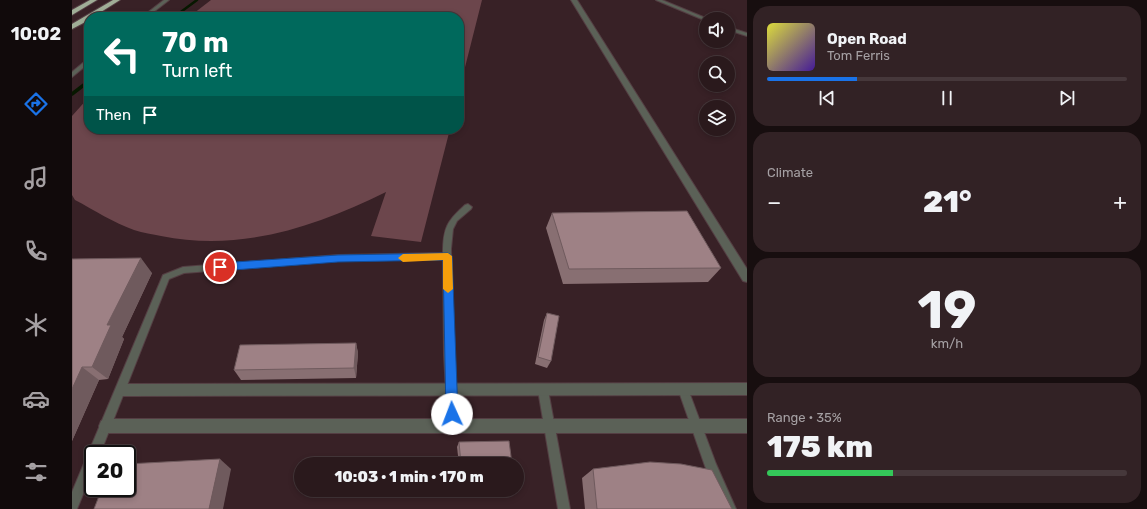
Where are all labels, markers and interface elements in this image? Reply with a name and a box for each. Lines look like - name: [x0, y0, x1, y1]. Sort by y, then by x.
- map controls: [699, 12, 735, 136]
- button: sound: [699, 12, 735, 48]
- text: 10:02: [11, 23, 61, 45]
- text: 70 m: [162, 26, 229, 59]
- icon: left: [96, 28, 148, 80]
- text: Open Road: [827, 30, 907, 48]
- text: Tom Ferris: [827, 48, 890, 63]
- button: search: [699, 56, 735, 92]
- text: Turn left: [162, 60, 232, 82]
- icon: previous: [816, 87, 838, 109]
- icon: pause: [936, 87, 958, 109]
- icon: next: [1056, 87, 1078, 109]
- icon: directions: [22, 90, 50, 118]
- button: layers: [699, 100, 735, 136]
- icon: arrive: [139, 104, 161, 126]
- text: Then: [96, 106, 131, 124]
- icon: music: [22, 164, 50, 192]
- text: Climate: [767, 165, 813, 180]
- text: 21°: [923, 184, 972, 220]
- text: −: [767, 189, 781, 216]
- text: +: [1113, 189, 1127, 216]
- icon: phone: [22, 237, 50, 265]
- pin: [203, 250, 237, 284]
- icon: arrive: [209, 256, 231, 278]
- text: 19: [917, 279, 977, 341]
- icon: climate: [22, 311, 50, 339]
- text: km/h: [931, 336, 963, 351]
- icon: car: [22, 385, 50, 413]
- position arrow: [431, 393, 473, 435]
- text: Range · 35%: [767, 410, 842, 425]
- text: 175 km: [767, 429, 873, 465]
- speed limit sign: 20: [84, 445, 136, 497]
- icon: filters: [22, 458, 50, 486]
- text: 10:03 · 1 min · 170 m: [334, 468, 484, 486]

